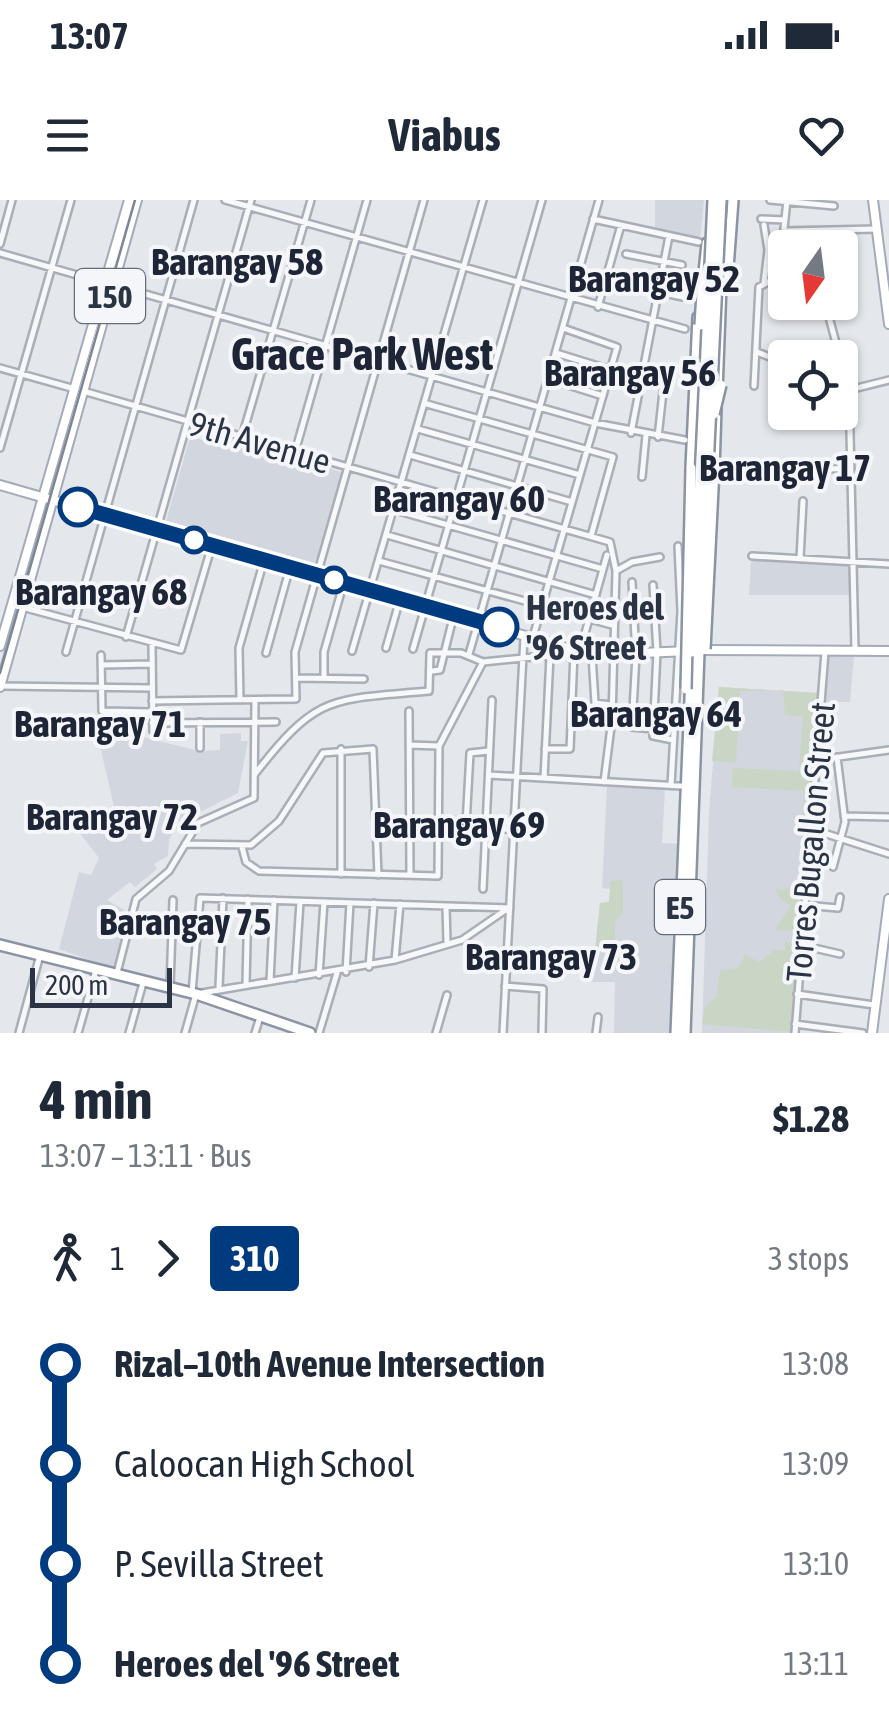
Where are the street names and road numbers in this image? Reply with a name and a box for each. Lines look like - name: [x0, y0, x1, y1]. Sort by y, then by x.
- road number: 150: [75, 269, 145, 323]
- street label: 9th Avenue: [185, 403, 335, 481]
- street label: Torres Bugallon Street: [778, 700, 842, 984]
- road number: E5: [655, 880, 705, 934]

